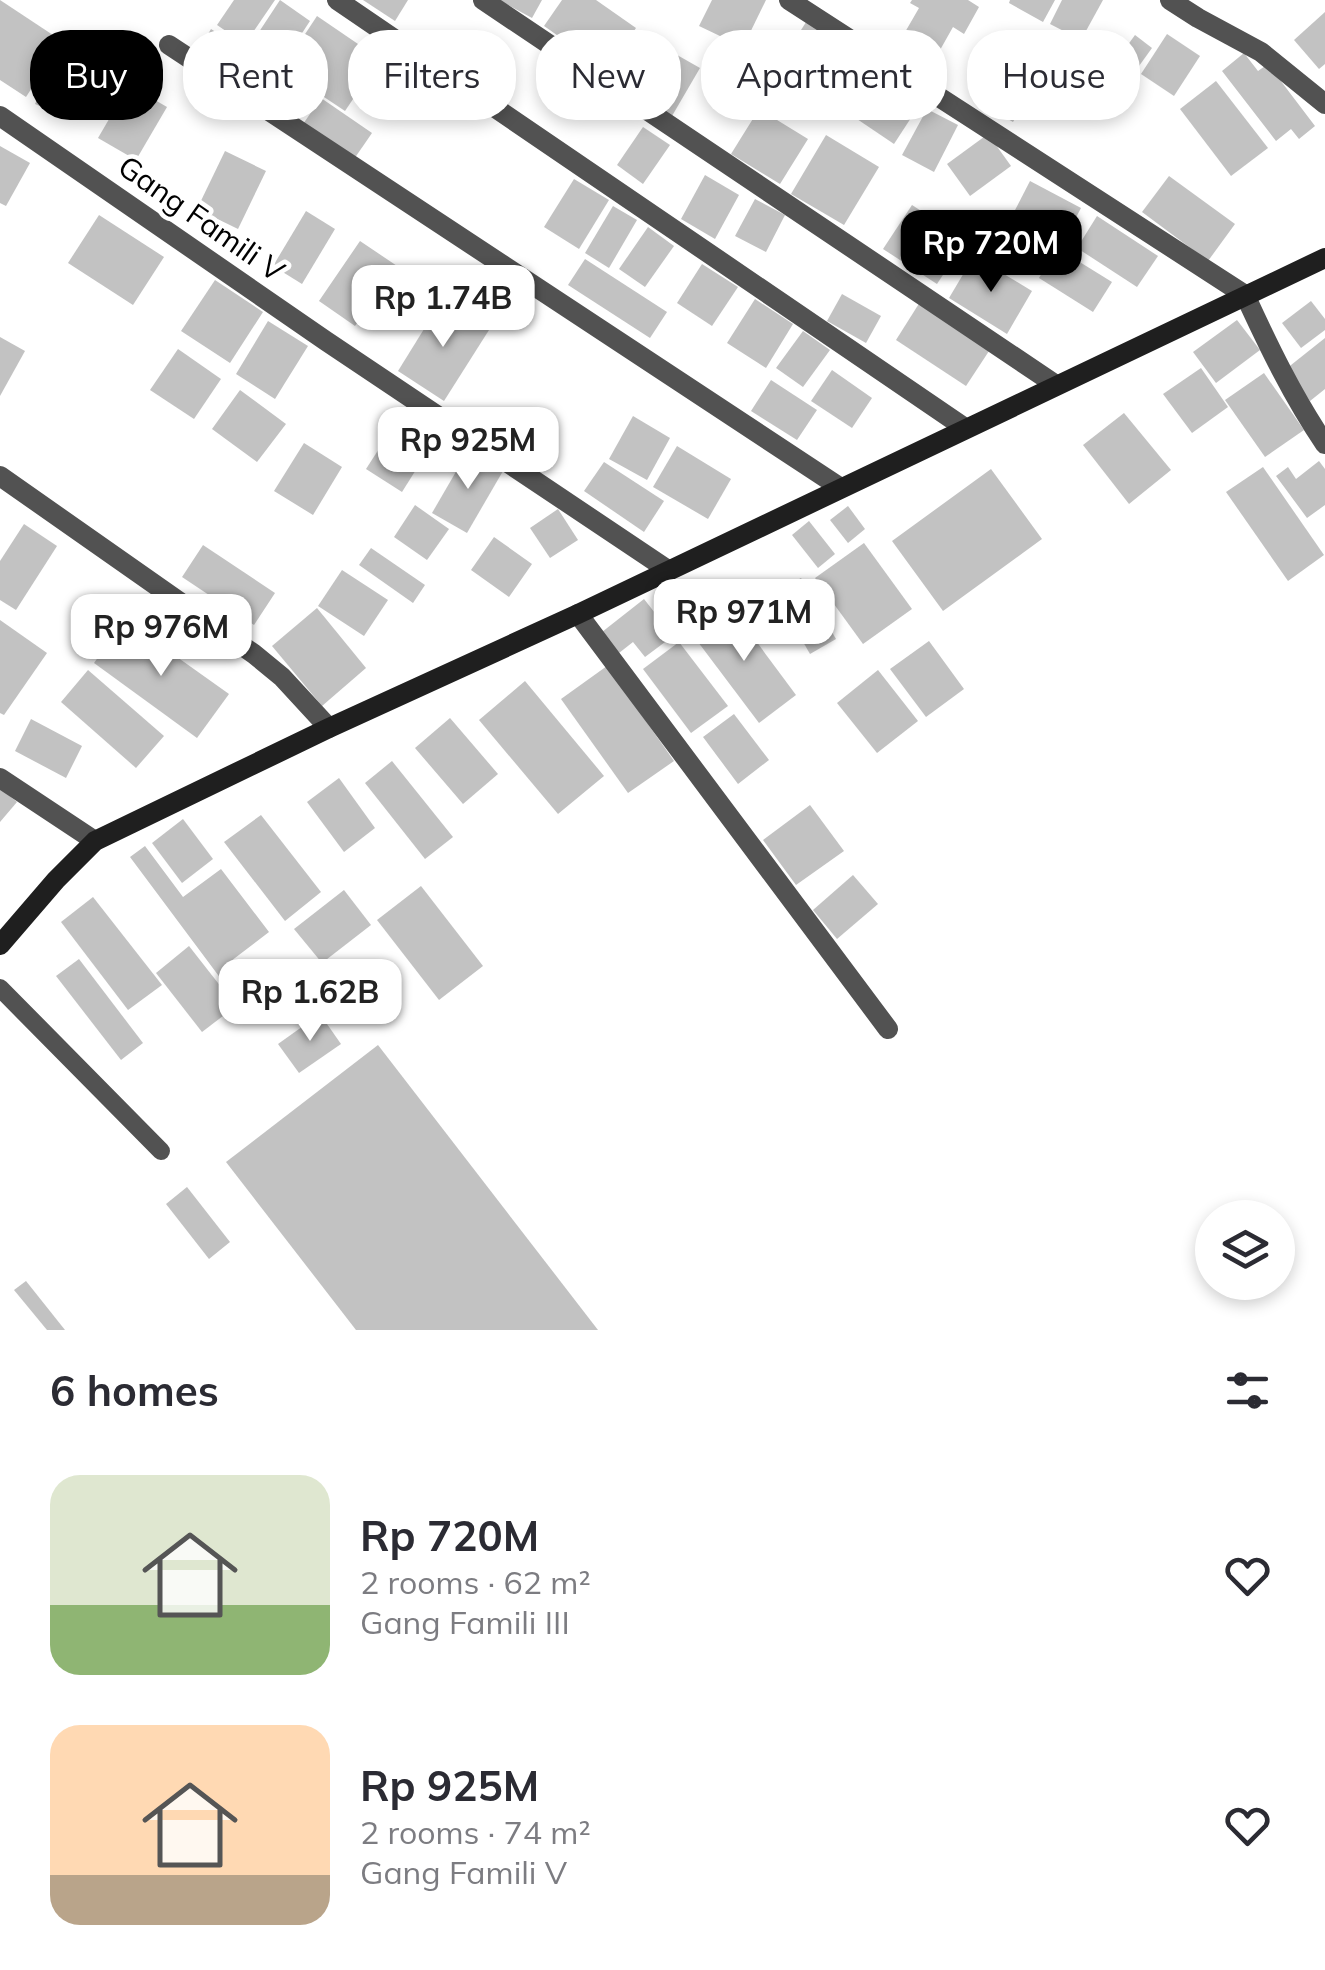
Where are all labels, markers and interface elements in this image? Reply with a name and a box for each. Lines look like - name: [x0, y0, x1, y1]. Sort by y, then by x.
- chip: Buy: [30, 30, 163, 120]
- chip: Rent: [183, 30, 328, 120]
- chip: Filters: [348, 30, 516, 120]
- chip: New: [536, 30, 681, 120]
- chip: Apartment: [701, 30, 947, 120]
- chip: House: [967, 30, 1140, 120]
- street label: Gang Famili V: [111, 147, 292, 289]
- pin: Rp 720M: [899, 210, 1083, 295]
- text: Rp 720M: [923, 222, 1059, 262]
- pin: Rp 1.74B: [340, 265, 546, 350]
- text: Rp 1.74B: [374, 277, 512, 317]
- pin: Rp 925M: [376, 407, 560, 492]
- text: Rp 925M: [400, 419, 536, 459]
- pin: Rp 971M: [652, 579, 836, 664]
- text: Rp 971M: [676, 591, 812, 631]
- pin: Rp 976M: [69, 594, 253, 679]
- text: Rp 976M: [93, 606, 229, 646]
- pin: Rp 1.62B: [207, 959, 413, 1044]
- text: Rp 1.62B: [241, 971, 379, 1011]
- map controls: [1195, 1200, 1295, 1300]
- button: layers: [1195, 1200, 1295, 1300]
- icon: filters: [1220, 1363, 1275, 1418]
- text: 6 homes: [50, 1364, 219, 1417]
- text: Rp 720M: [360, 1509, 539, 1562]
- icon: home: [130, 1515, 250, 1635]
- icon: heart: [1220, 1548, 1275, 1603]
- text: 2 rooms · 62 m²: [360, 1562, 591, 1602]
- text: Gang Famili III: [360, 1602, 570, 1642]
- text: Rp 925M: [360, 1759, 539, 1812]
- icon: home: [130, 1765, 250, 1885]
- icon: heart: [1220, 1798, 1275, 1853]
- text: 2 rooms · 74 m²: [360, 1812, 591, 1852]
- text: Gang Famili V: [360, 1852, 567, 1892]

